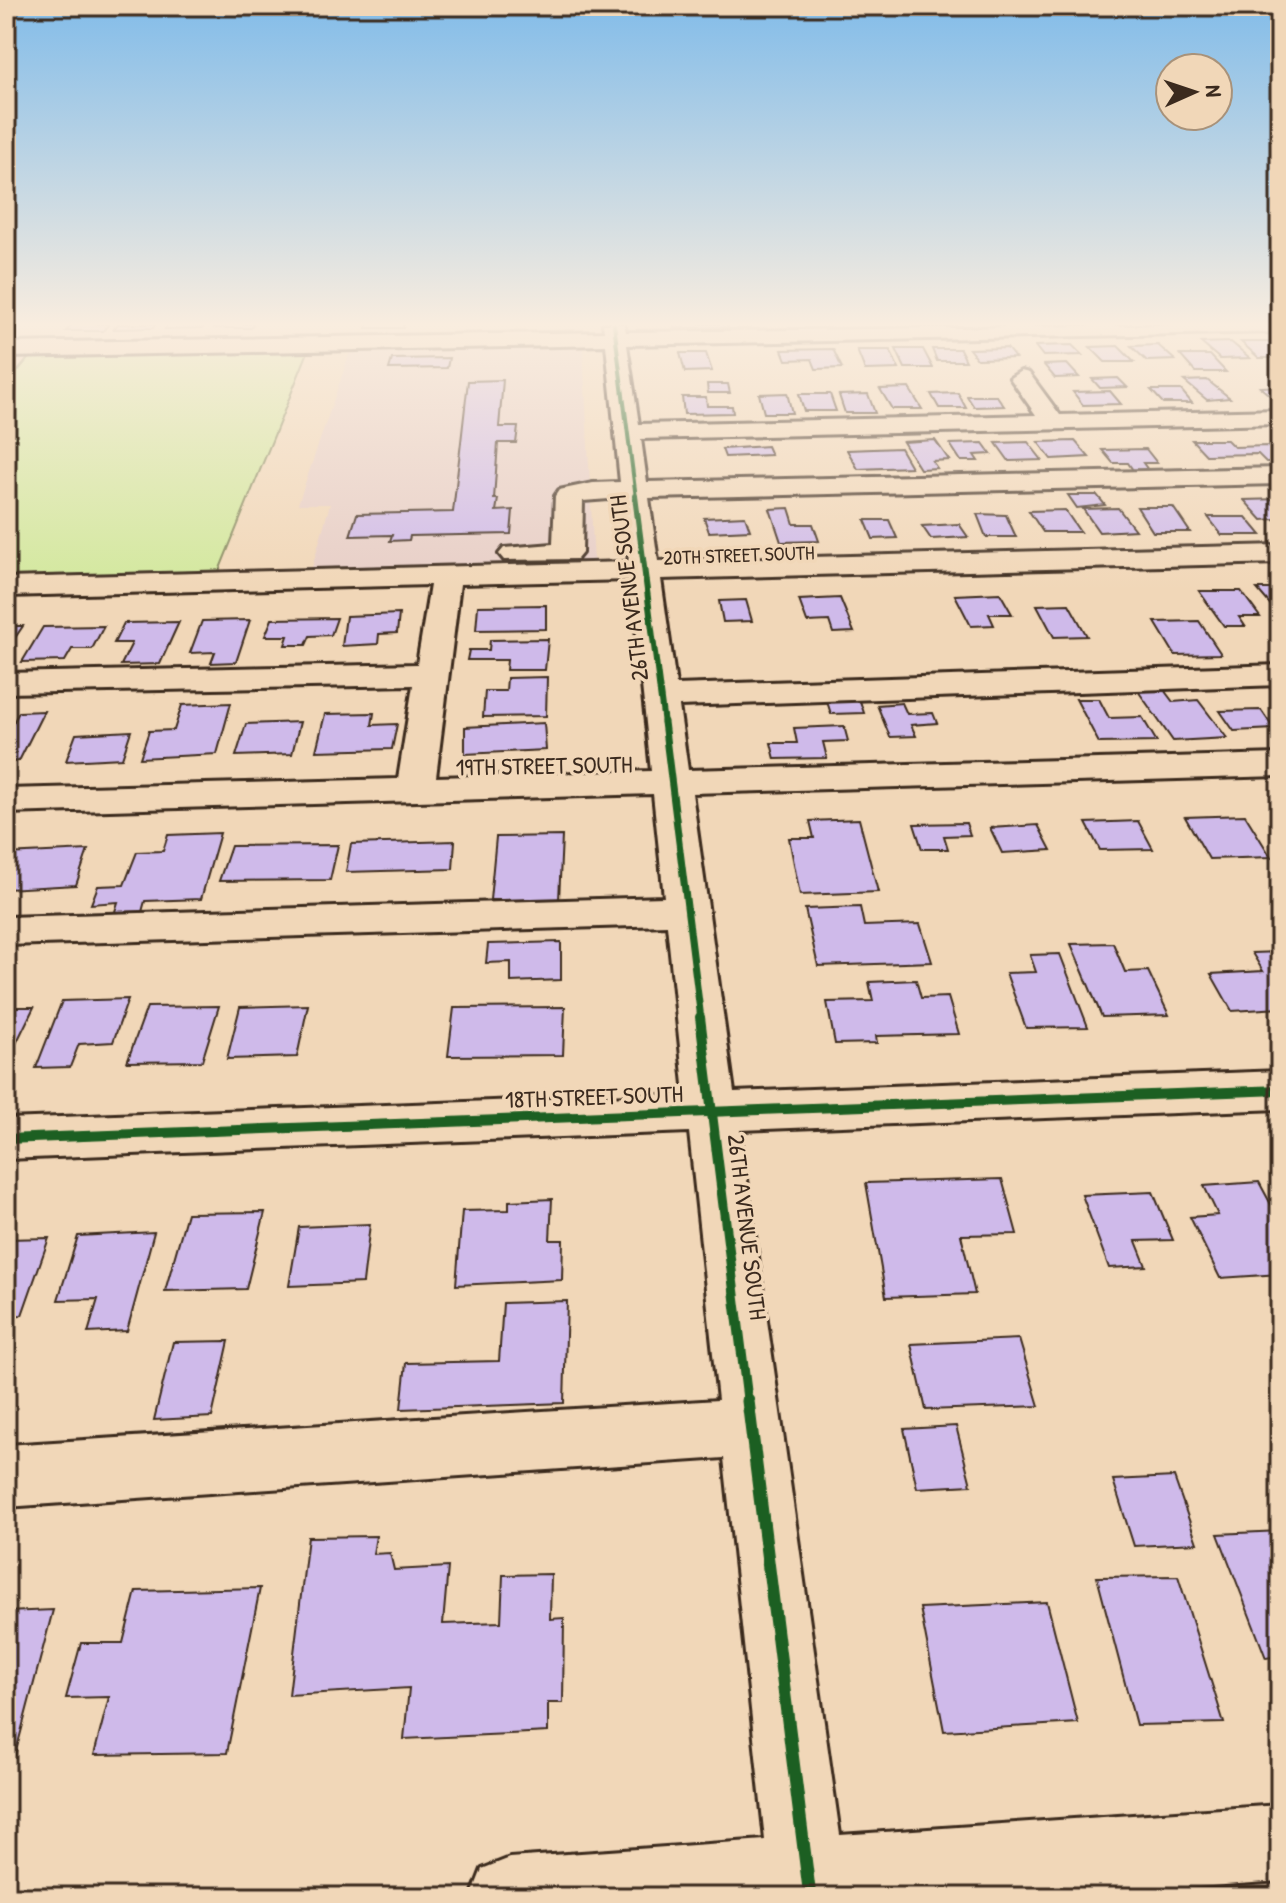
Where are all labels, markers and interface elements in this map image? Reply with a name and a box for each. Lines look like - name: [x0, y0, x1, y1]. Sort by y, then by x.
- north arrow: [1154, 52, 1234, 132]
- text: N: [1199, 84, 1229, 98]
- street label: 26TH AVENUE SOUTH: [601, 494, 655, 683]
- street label: 20TH STREET SOUTH: [663, 538, 815, 571]
- street label: 19TH STREET SOUTH: [455, 747, 633, 783]
- street label: 18TH STREET SOUTH: [504, 1077, 684, 1115]
- street label: 26TH AVENUE SOUTH: [721, 1132, 775, 1321]

